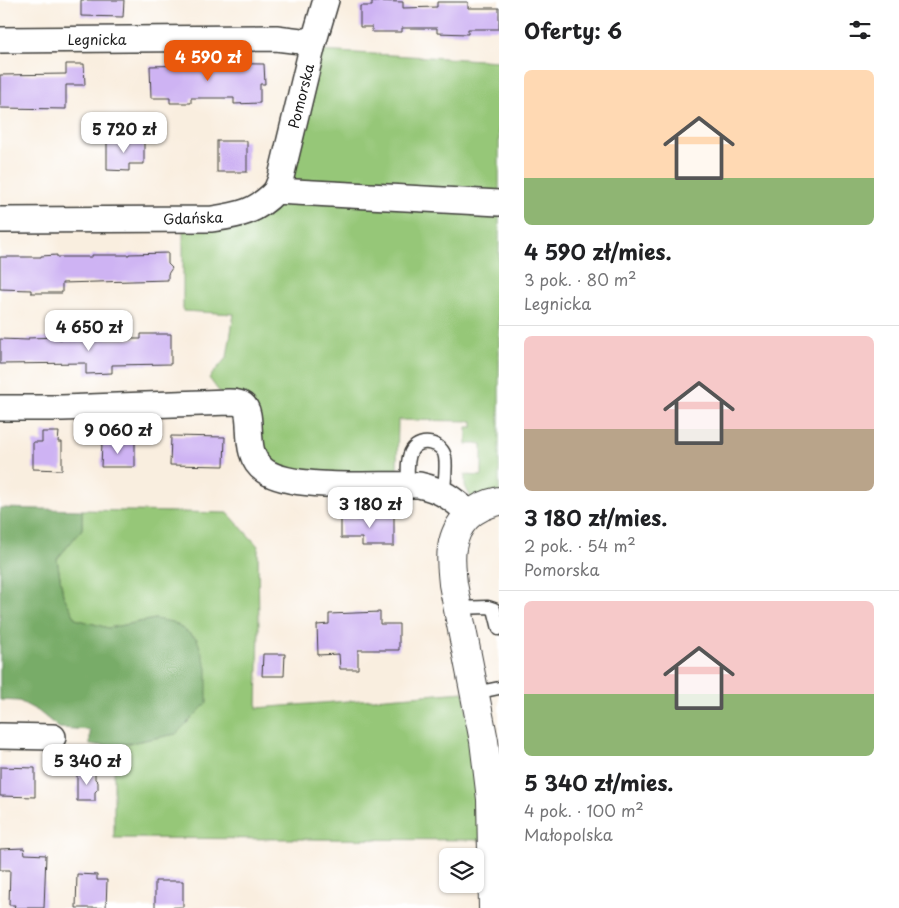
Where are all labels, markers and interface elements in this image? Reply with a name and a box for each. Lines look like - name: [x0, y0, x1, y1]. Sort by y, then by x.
- text: Oferty: 6: [524, 14, 622, 46]
- icon: filters: [846, 16, 874, 44]
- street label: Legnicka: [68, 29, 127, 50]
- pin: 4 590 zł: [156, 39, 260, 82]
- text: 4 590 zł: [175, 44, 241, 68]
- street label: Pomorska: [283, 61, 319, 131]
- icon: home: [654, 103, 744, 193]
- pin: 5 720 zł: [72, 112, 176, 154]
- text: 5 720 zł: [92, 116, 156, 140]
- street label: Gdańska: [163, 206, 224, 230]
- text: 4 590 zł/mies.: [524, 235, 671, 267]
- text: 3 pok. · 80 m²: [524, 267, 637, 291]
- text: Legnicka: [524, 291, 591, 315]
- pin: 4 650 zł: [37, 310, 141, 352]
- text: 4 650 zł: [56, 314, 122, 338]
- icon: home: [654, 368, 744, 458]
- pin: 9 060 zł: [66, 412, 170, 455]
- text: 9 060 zł: [84, 417, 152, 441]
- pin: 3 180 zł: [318, 486, 422, 529]
- text: 3 180 zł: [339, 491, 401, 515]
- text: 3 180 zł/mies.: [524, 501, 667, 533]
- text: 2 pok. · 54 m²: [524, 533, 636, 557]
- text: Pomorska: [524, 557, 599, 581]
- icon: home: [654, 633, 744, 723]
- pin: 5 340 zł: [35, 744, 139, 786]
- text: 5 340 zł: [53, 748, 121, 772]
- text: 5 340 zł/mies.: [524, 766, 673, 798]
- text: 4 pok. · 100 m²: [524, 798, 644, 822]
- text: Małopolska: [524, 822, 613, 846]
- map controls: [439, 848, 484, 893]
- button: layers: [439, 848, 484, 893]

